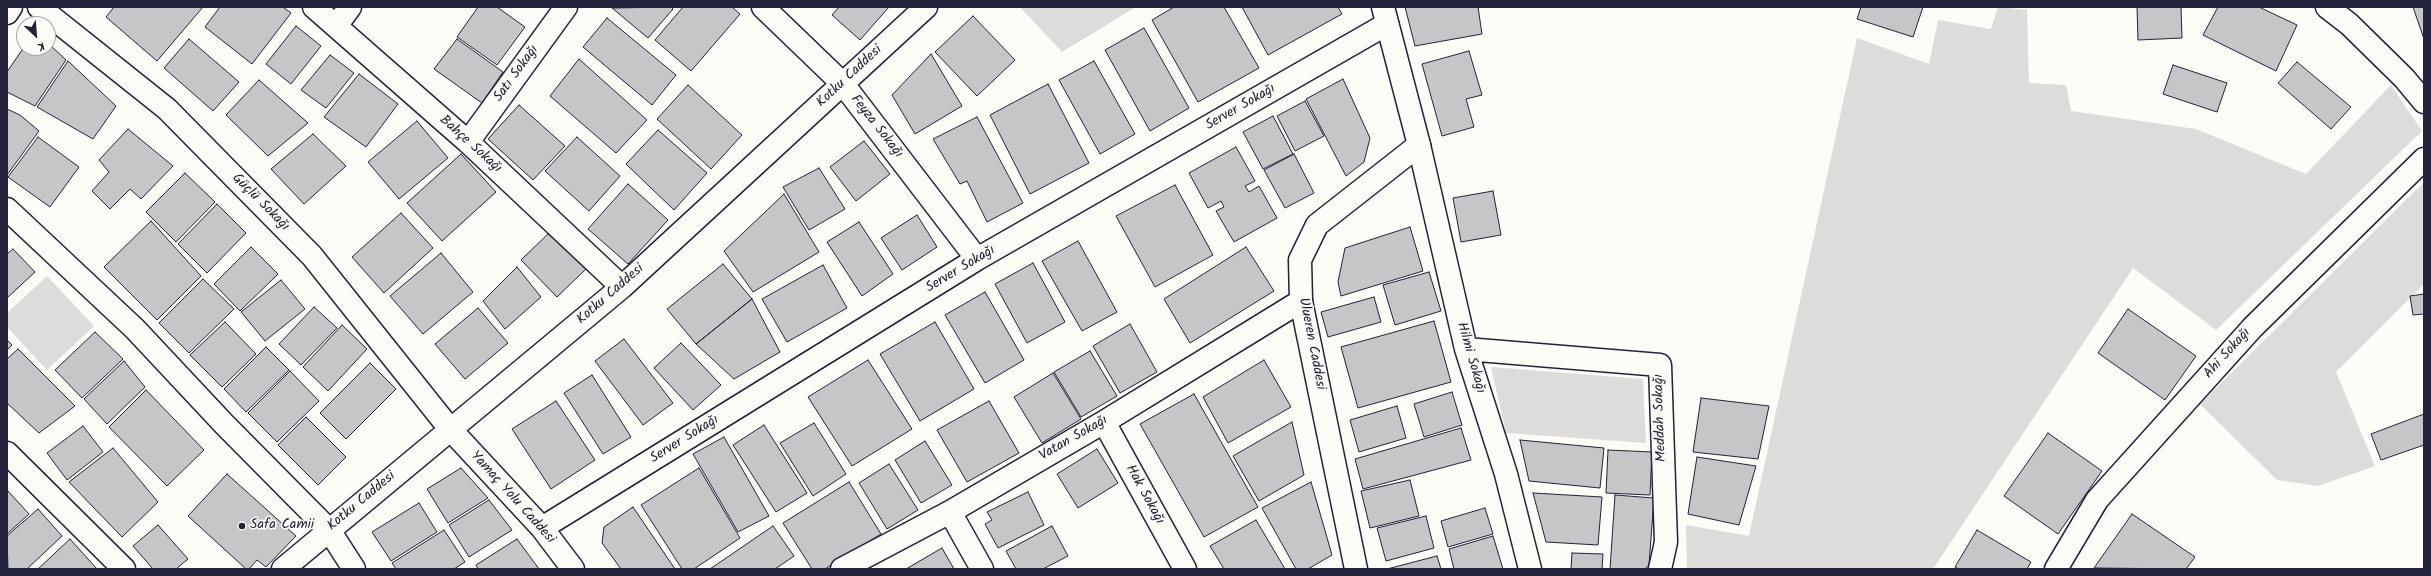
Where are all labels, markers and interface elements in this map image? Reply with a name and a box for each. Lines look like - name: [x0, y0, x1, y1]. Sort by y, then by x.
- north arrow: [16, 16, 56, 56]
- text: K: [34, 36, 48, 55]
- street label: Satı Sokağı: [491, 42, 543, 106]
- street label: Kotku Caddesi: [814, 42, 886, 112]
- street label: Server Sokağı: [1203, 81, 1279, 135]
- street label: Feyza Sokağı: [846, 92, 906, 162]
- street label: Bahçe Sokağı: [435, 113, 505, 177]
- street label: Güçlü Sokağı: [228, 171, 292, 235]
- street label: Server Sokağı: [923, 243, 999, 297]
- street label: Kotku Caddesi: [574, 261, 648, 329]
- street label: Ulueren Caddesi: [1294, 297, 1328, 391]
- street label: Hilmi Sokağı: [1452, 320, 1488, 396]
- street label: Ahi Sokağı: [2201, 325, 2255, 383]
- street label: Meddah Sokağı: [1651, 374, 1671, 462]
- street label: Server Sokağı: [647, 412, 723, 468]
- street label: Vatan Sokağı: [1037, 413, 1111, 465]
- street label: Yamaç Yolu Caddesi: [466, 448, 558, 548]
- street label: Hak Sokağı: [1121, 462, 1167, 528]
- street label: Kotku Caddesi: [325, 469, 399, 535]
- place label: Safa Camii: [250, 518, 314, 534]
- marker: Safa Camii: [237, 521, 247, 531]

